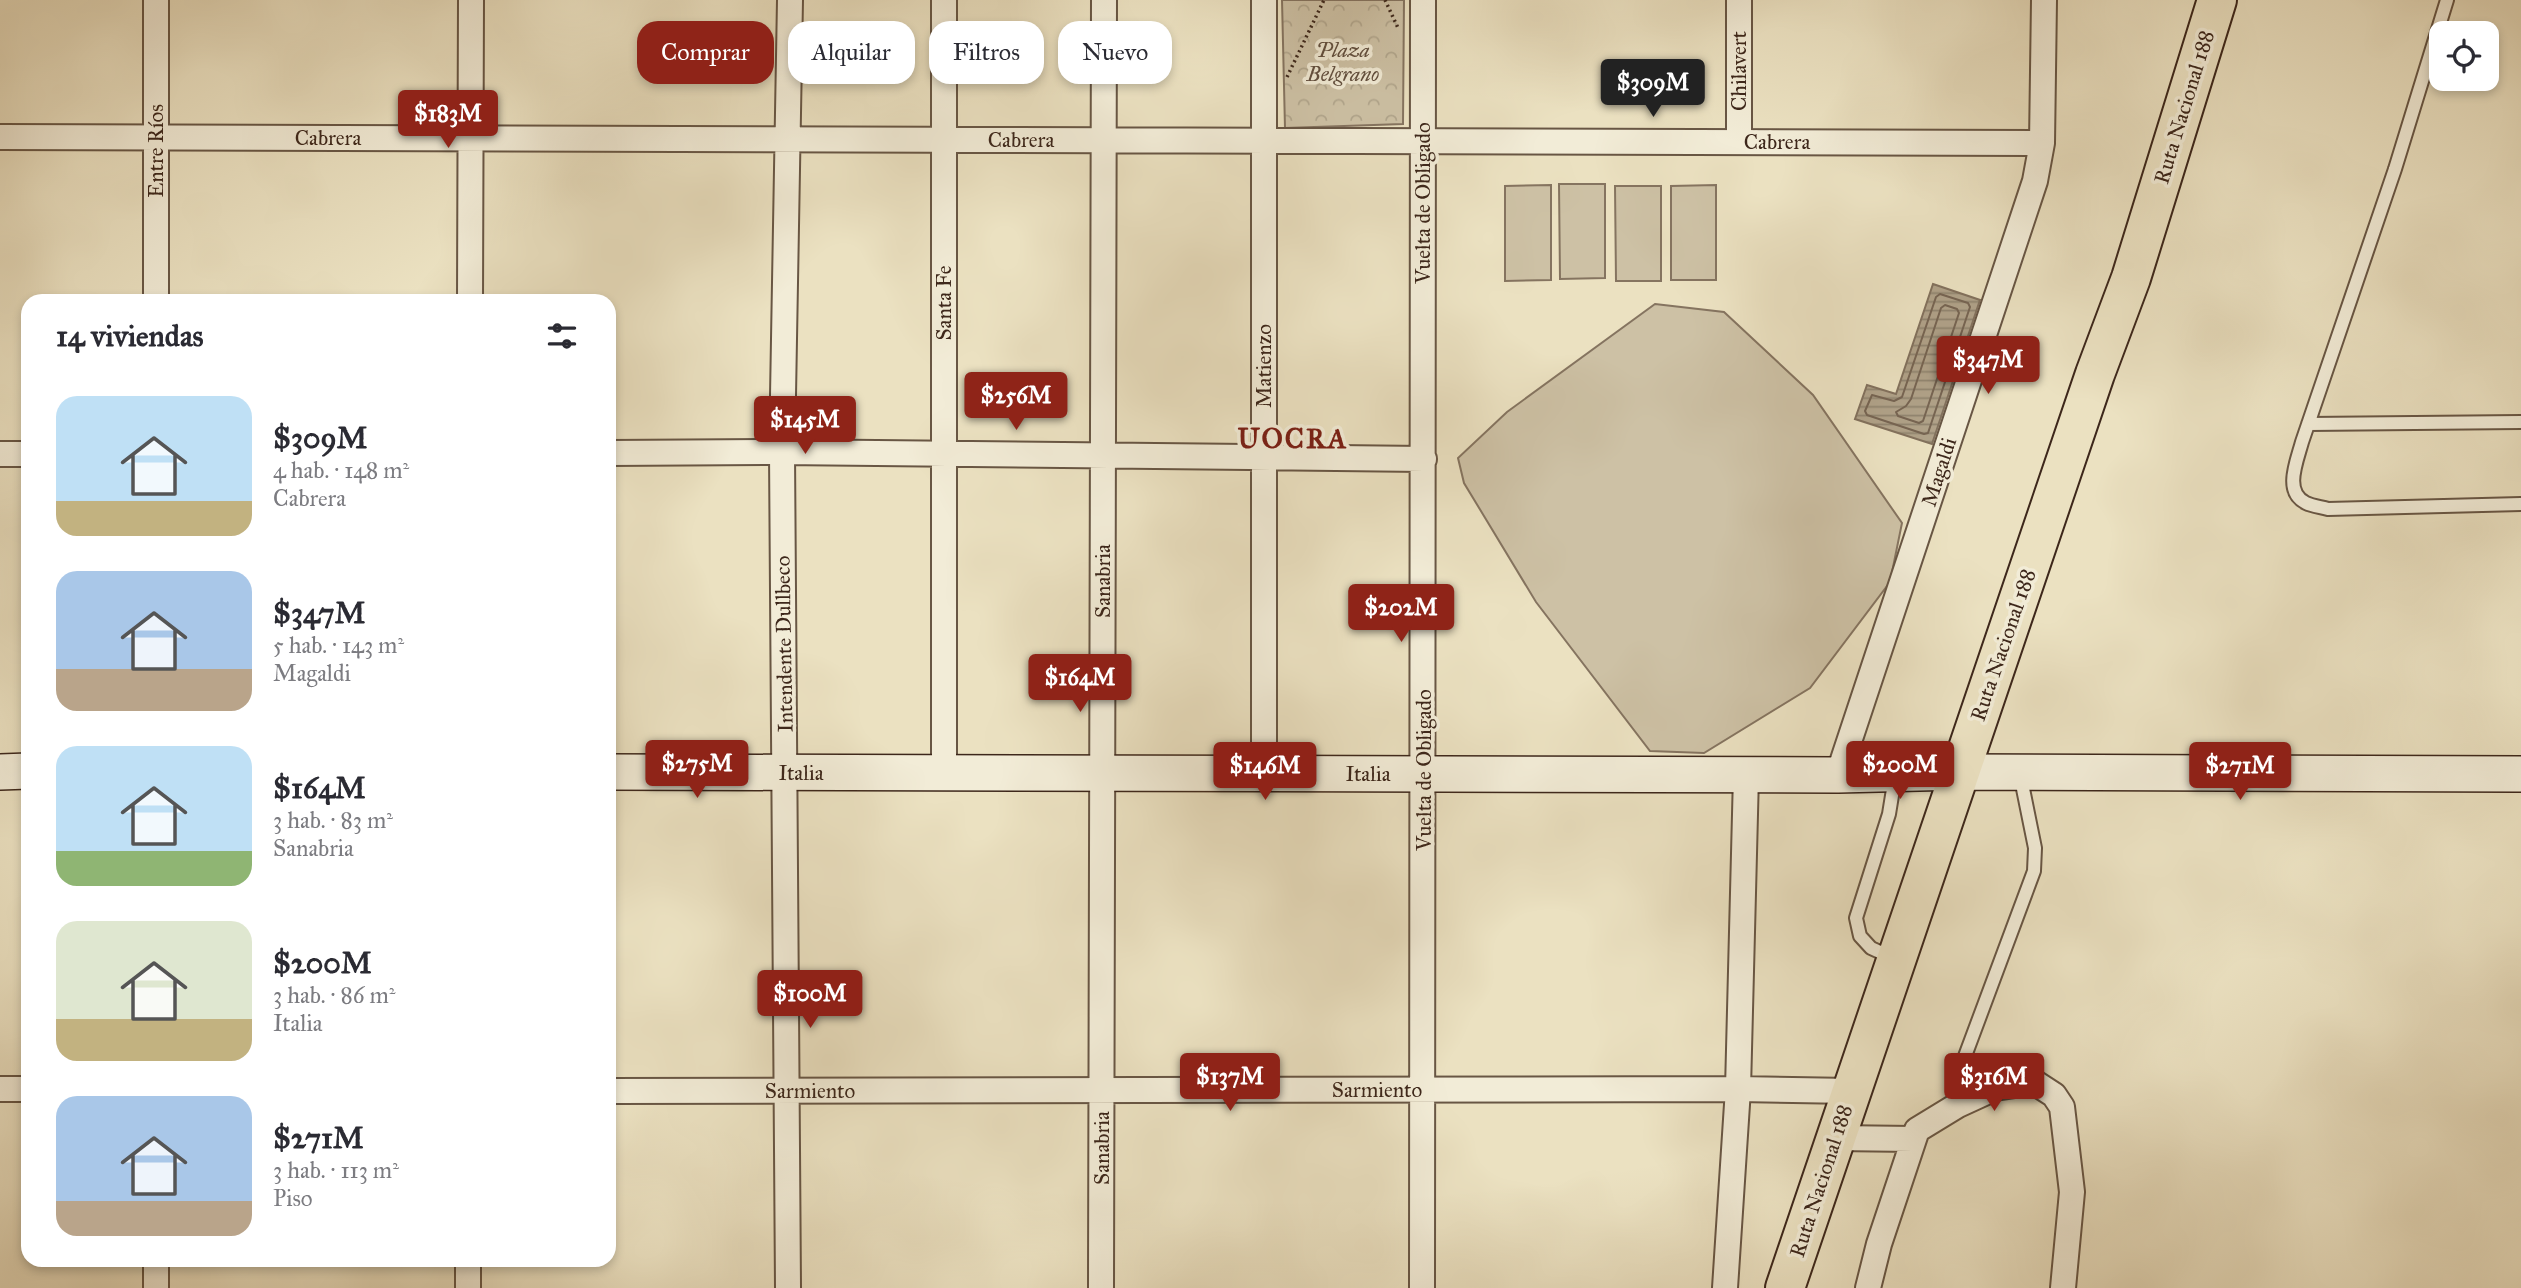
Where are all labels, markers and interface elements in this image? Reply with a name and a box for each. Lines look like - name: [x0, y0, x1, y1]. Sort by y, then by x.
- chip: Comprar: [637, 21, 774, 84]
- chip: Alquilar: [788, 21, 915, 84]
- chip: Filtros: [929, 21, 1044, 84]
- chip: Nuevo: [1058, 21, 1172, 84]
- map controls: [2429, 21, 2499, 91]
- button: locate: [2429, 21, 2499, 91]
- street label: Ruta Nacional 188: [2148, 27, 2220, 187]
- street label: Chilavert: [1726, 30, 1752, 111]
- park label: Plaza Belgrano: [1306, 37, 1379, 87]
- pin: $309M: [1604, 60, 1702, 119]
- text: $309M: [1617, 68, 1689, 96]
- pin: $183M: [399, 90, 497, 150]
- text: $183M: [414, 99, 482, 127]
- street label: Entre Ríos: [143, 104, 169, 198]
- street label: Vuelta de Obligado: [1410, 122, 1436, 285]
- street label: Cabrera: [295, 125, 361, 151]
- street label: Cabrera: [988, 127, 1054, 153]
- street label: Cabrera: [1744, 129, 1810, 155]
- street label: Santa Fe: [931, 265, 957, 341]
- icon: filters: [543, 317, 581, 355]
- text: 14 viviendas: [56, 318, 204, 354]
- street label: Matienzo: [1251, 324, 1277, 408]
- pin: $347M: [1939, 336, 2037, 396]
- text: $347M: [1953, 345, 2023, 373]
- pin: $256M: [967, 372, 1065, 432]
- text: $256M: [980, 381, 1052, 409]
- pin: $145M: [756, 396, 854, 456]
- text: $145M: [770, 405, 840, 433]
- text: $309M: [273, 420, 368, 456]
- district label: UOCRA: [1238, 421, 1348, 456]
- icon: home: [112, 424, 196, 508]
- street label: Magaldi: [1916, 434, 1962, 510]
- text: 4 hab. · 148 m²: [273, 456, 409, 484]
- text: Cabrera: [273, 484, 346, 512]
- street label: Sanabria: [1090, 544, 1116, 618]
- street label: Intendente Dullbeco: [769, 555, 799, 733]
- street label: Ruta Nacional 188: [1965, 566, 2041, 724]
- pin: $202M: [1352, 584, 1450, 644]
- text: $202M: [1364, 593, 1438, 621]
- text: $347M: [273, 595, 365, 631]
- icon: home: [112, 599, 196, 683]
- text: 5 hab. · 143 m²: [273, 631, 404, 659]
- pin: $164M: [1031, 654, 1129, 714]
- text: Magaldi: [273, 659, 351, 687]
- text: $164M: [1044, 663, 1116, 691]
- street label: Vuelta de Obligado: [1411, 689, 1437, 852]
- pin: $275M: [648, 740, 746, 800]
- pin: $146M: [1216, 742, 1314, 802]
- pin: $200M: [1851, 742, 1949, 801]
- pin: $271M: [2191, 742, 2289, 802]
- text: $275M: [661, 749, 733, 777]
- text: $200M: [1862, 750, 1938, 778]
- text: $146M: [1229, 751, 1301, 779]
- text: $271M: [2205, 751, 2275, 779]
- street label: Italia: [778, 760, 824, 786]
- street label: Italia: [1345, 761, 1391, 787]
- text: $164M: [273, 770, 366, 806]
- icon: home: [112, 774, 196, 858]
- text: 3 hab. · 83 m²: [273, 806, 393, 834]
- text: Sanabria: [273, 834, 354, 862]
- text: $200M: [273, 945, 372, 981]
- icon: home: [112, 949, 196, 1033]
- pin: $100M: [761, 970, 859, 1030]
- text: $100M: [773, 979, 847, 1007]
- text: 3 hab. · 86 m²: [273, 981, 396, 1009]
- text: Italia: [273, 1009, 322, 1037]
- pin: $137M: [1181, 1054, 1279, 1113]
- pin: $316M: [1945, 1054, 2043, 1113]
- text: $137M: [1196, 1062, 1264, 1090]
- text: $316M: [1960, 1062, 2028, 1090]
- street label: Sarmiento: [1332, 1077, 1422, 1103]
- street label: Sarmiento: [765, 1078, 855, 1104]
- street label: Ruta Nacional 188: [1784, 1101, 1858, 1261]
- street label: Sanabria: [1089, 1111, 1115, 1185]
- text: $271M: [273, 1120, 364, 1156]
- icon: home: [112, 1124, 196, 1208]
- text: 3 hab. · 113 m²: [273, 1156, 399, 1184]
- text: Piso: [273, 1184, 313, 1212]

